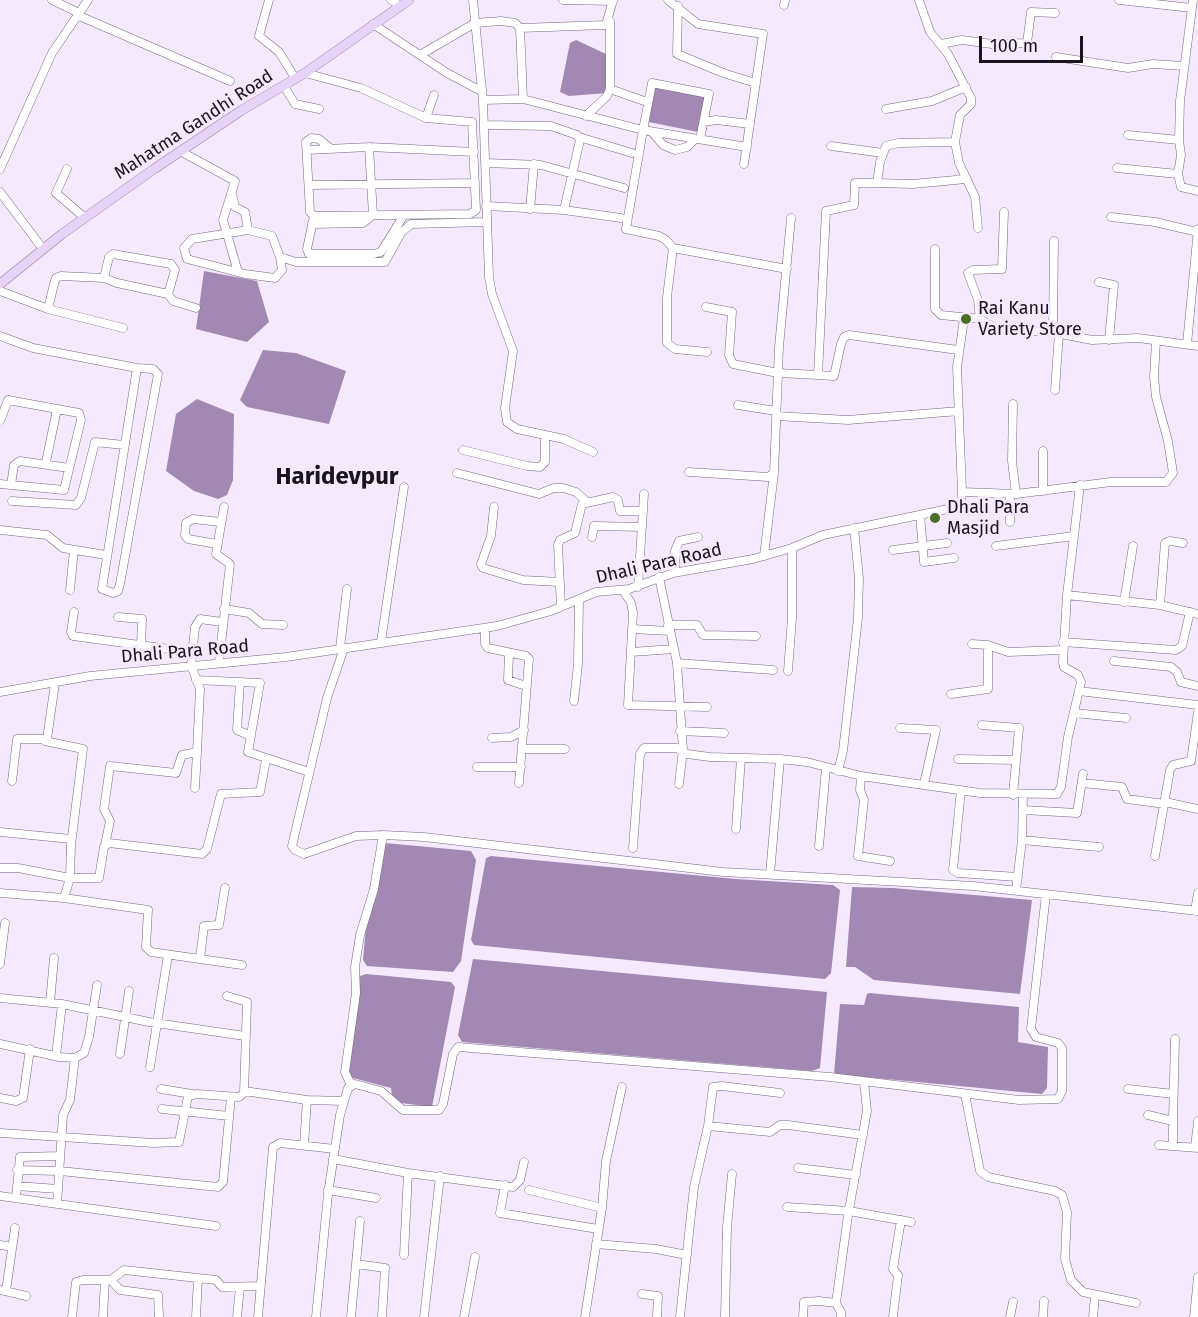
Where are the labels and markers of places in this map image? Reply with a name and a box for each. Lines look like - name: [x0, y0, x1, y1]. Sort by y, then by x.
- place label: Rai Kanu Variety Store: [978, 298, 1082, 340]
- marker: Rai Kanu Variety Store: [959, 312, 973, 326]
- place label: Dhali Para Masjid: [947, 497, 1029, 540]
- marker: Dhali Para Masjid: [928, 511, 942, 525]

